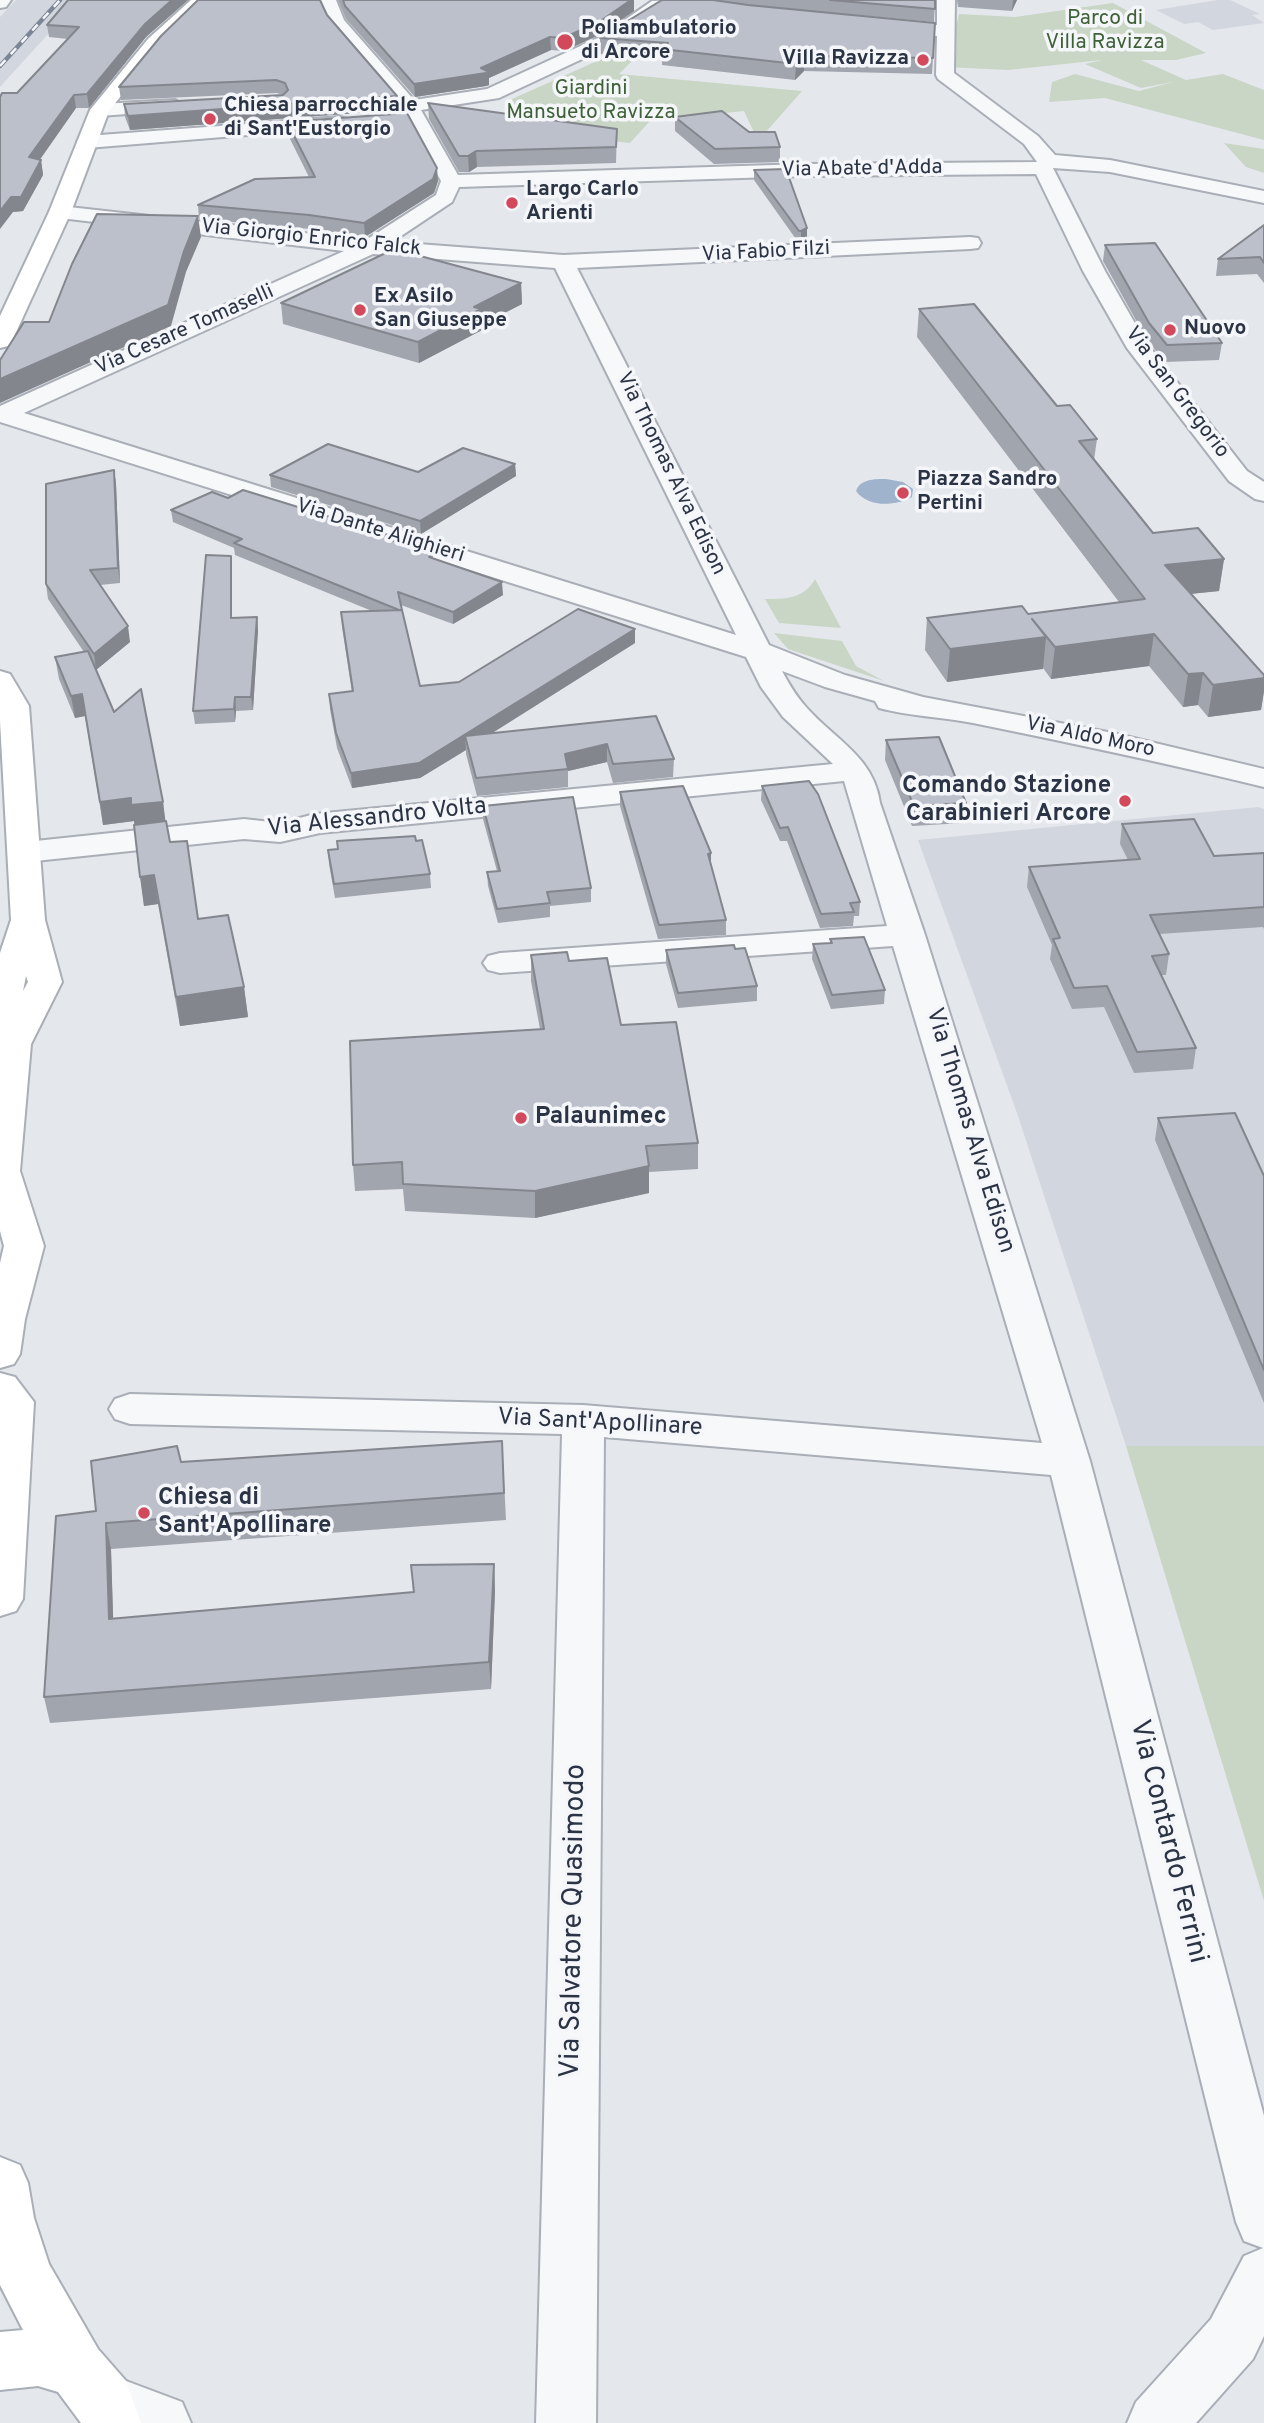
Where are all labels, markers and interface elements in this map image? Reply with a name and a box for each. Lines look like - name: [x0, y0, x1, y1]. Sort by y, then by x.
- park label: Parco di Villa Ravizza: [1045, 7, 1165, 57]
- place label: Poliambulatorio di Arcore: [581, 17, 737, 67]
- marker: Poliambulatorio di Arcore: [555, 32, 575, 52]
- place label: Villa Ravizza: [782, 47, 909, 73]
- marker: Villa Ravizza: [915, 52, 931, 68]
- park label: Giardini Mansueto Ravizza: [506, 77, 676, 127]
- place label: Chiesa parrocchiale di Sant'Eustorgio: [224, 94, 418, 144]
- marker: Chiesa parrocchiale di Sant'Eustorgio: [202, 111, 218, 127]
- street label: Via Abate d'Adda: [781, 156, 943, 184]
- place label: Largo Carlo Arienti: [526, 178, 639, 228]
- marker: Largo Carlo Arienti: [504, 195, 520, 211]
- street label: Via Giorgio Enrico Falck: [200, 215, 422, 263]
- street label: Via Fabio Filzi: [701, 237, 831, 269]
- street label: Via Cesare Tomaselli: [92, 280, 278, 382]
- place label: Ex Asilo San Giuseppe: [374, 285, 507, 335]
- marker: Ex Asilo San Giuseppe: [352, 302, 368, 318]
- place label: Nuovo: [1184, 317, 1246, 343]
- street label: Via San Gregorio: [1118, 322, 1234, 464]
- marker: Nuovo: [1162, 322, 1178, 338]
- street label: Via Thomas Alva Edison: [610, 368, 730, 580]
- place label: Piazza Sandro Pertini: [917, 468, 1057, 518]
- marker: Piazza Sandro Pertini: [895, 485, 911, 501]
- street label: Via Dante Alighieri: [293, 494, 467, 570]
- street label: Via Aldo Moro: [1023, 712, 1157, 764]
- place label: Comando Stazione Carabinieri Arcore: [902, 773, 1111, 829]
- street label: Via Alessandro Volta: [266, 793, 488, 845]
- marker: Comando Stazione Carabinieri Arcore: [1117, 793, 1133, 809]
- street label: Via Thomas Alva Edison: [918, 1005, 1020, 1257]
- place label: Palaunimec: [535, 1104, 667, 1132]
- marker: Palaunimec: [513, 1110, 529, 1126]
- street label: Via Sant'Apollinare: [497, 1404, 703, 1444]
- place label: Chiesa di Sant'Apollinare: [158, 1485, 331, 1541]
- marker: Chiesa di Sant'Apollinare: [136, 1505, 152, 1521]
- street label: Via Contardo Ferrini: [1121, 1717, 1213, 1967]
- street label: Via Salvatore Quasimodo: [555, 1764, 595, 2078]

